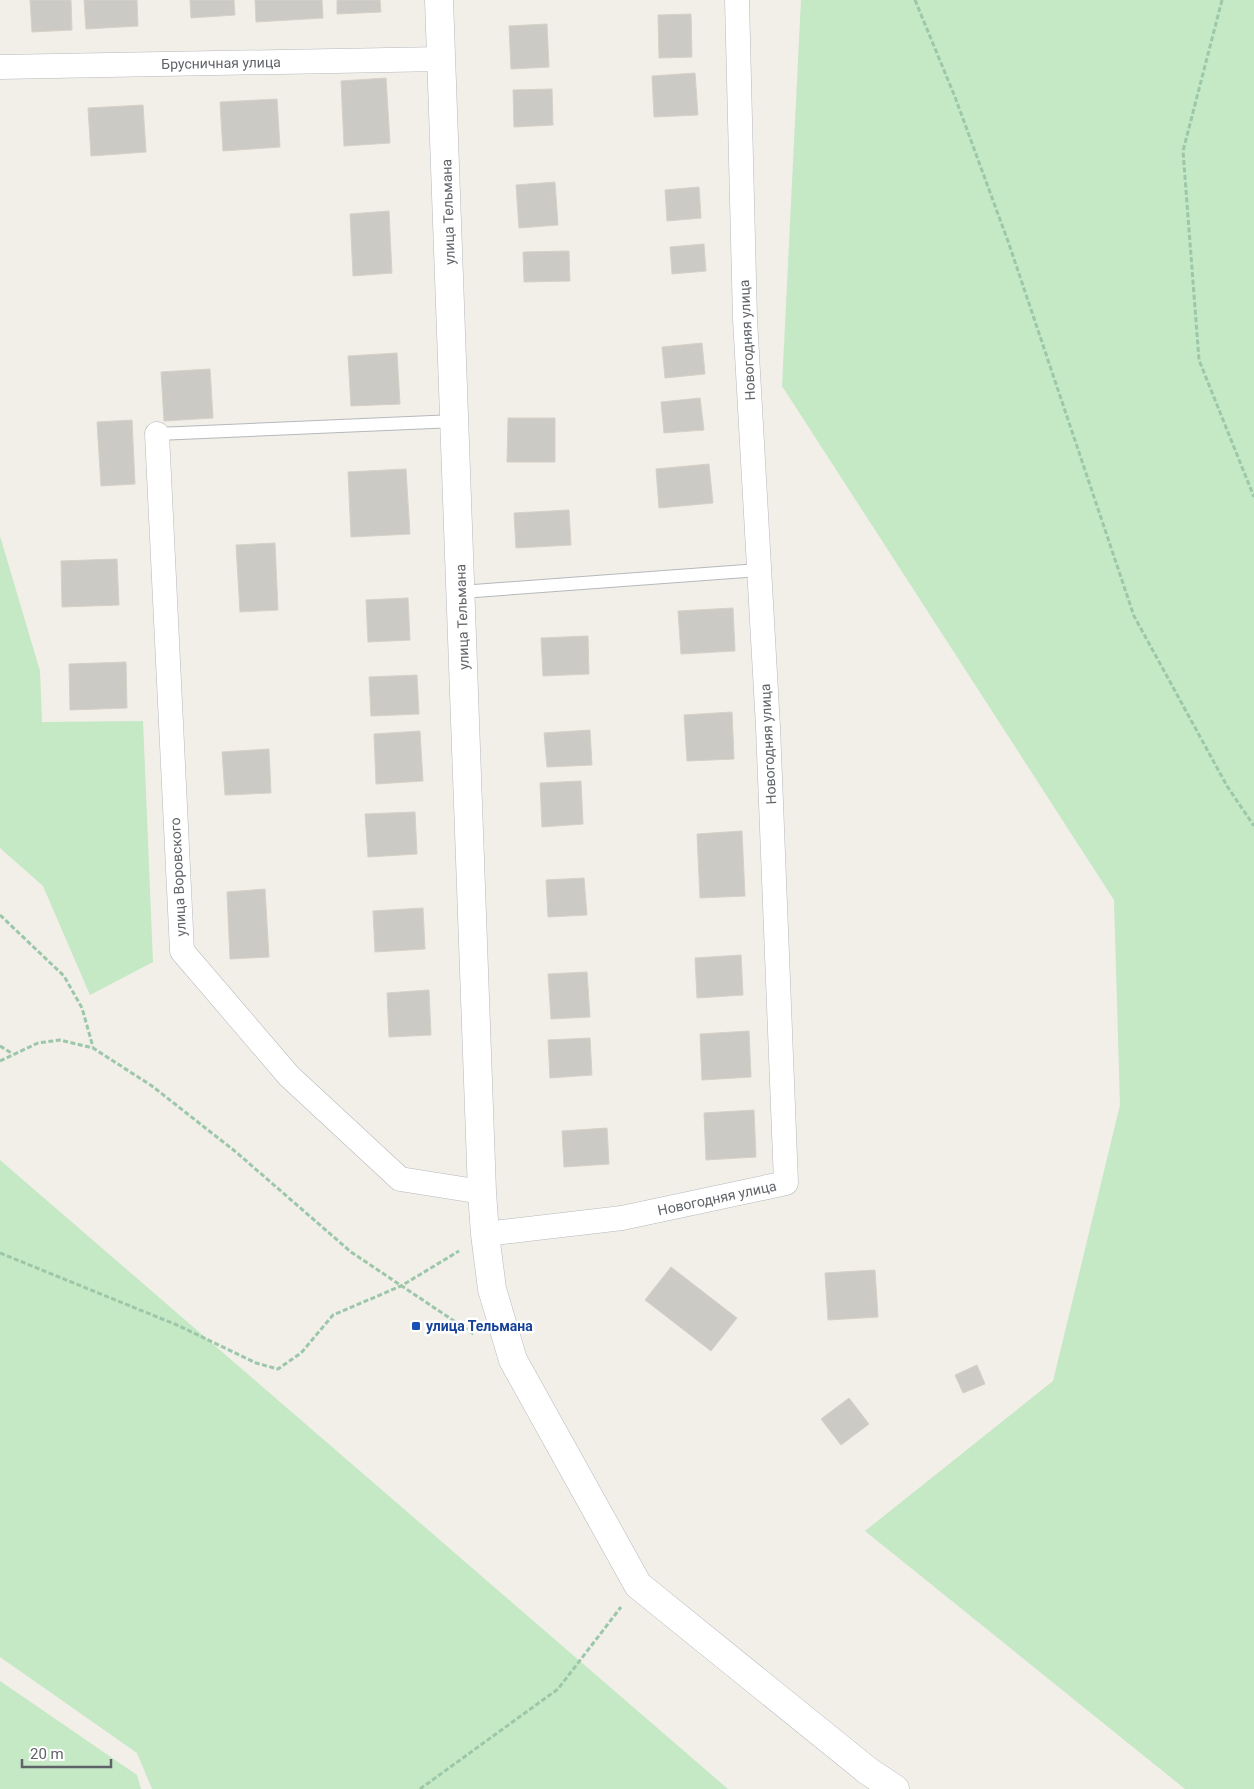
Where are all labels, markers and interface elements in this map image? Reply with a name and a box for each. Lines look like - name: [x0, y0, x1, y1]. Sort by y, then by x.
- street label: Брусничная улица: [161, 54, 281, 72]
- street label: улица Тельмана: [438, 159, 458, 265]
- street label: Новогодняя улица: [736, 279, 758, 401]
- street label: улица Тельмана: [452, 564, 472, 670]
- street label: Новогодняя улица: [757, 683, 779, 805]
- street label: улица Воровского: [167, 817, 189, 937]
- street label: Новогодняя улица: [656, 1178, 778, 1218]
- place label: улица Тельмана: [426, 1318, 533, 1334]
- marker: улица Тельмана: [410, 1320, 422, 1332]
- scale bar: [22, 1736, 111, 1768]
- text: 20 m: [30, 1745, 64, 1763]

